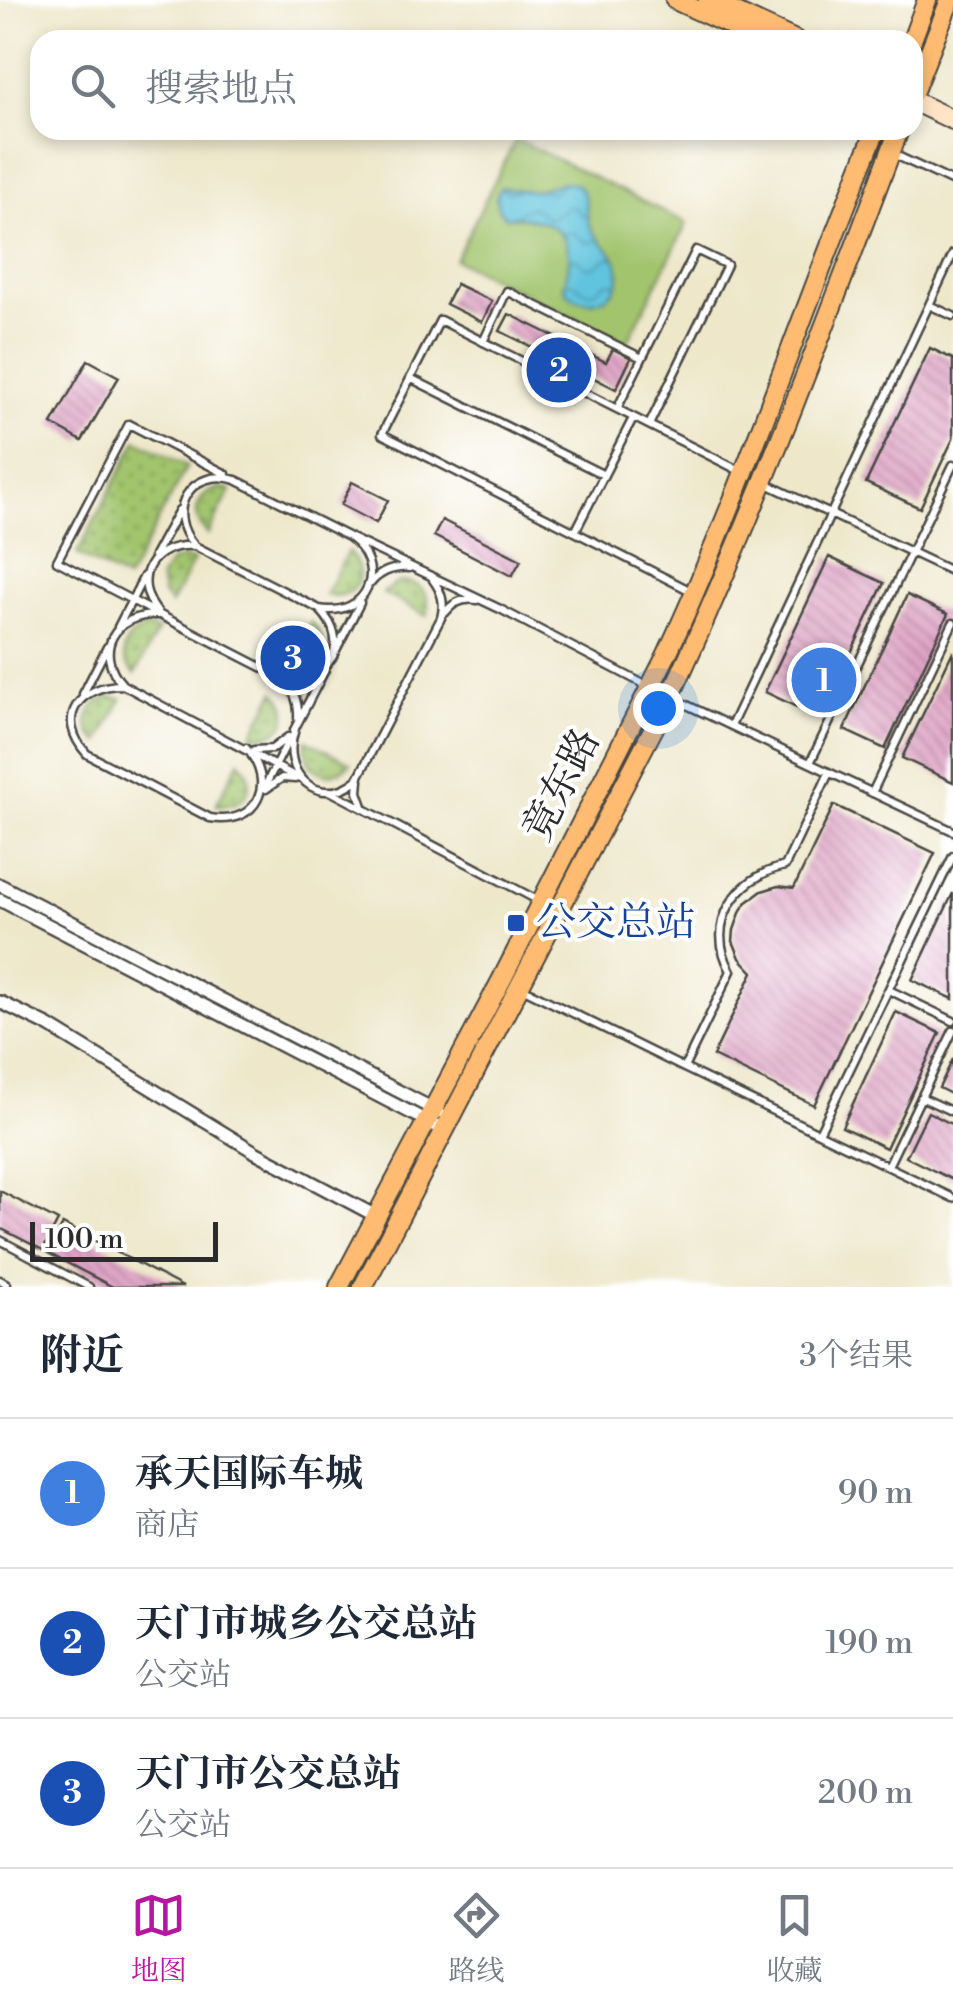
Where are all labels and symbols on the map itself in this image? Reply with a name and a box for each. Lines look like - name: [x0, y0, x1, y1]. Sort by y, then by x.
- pin: 2: [526, 332, 592, 408]
- pin: 3: [260, 620, 326, 696]
- pin: 1: [792, 642, 856, 718]
- your location: [633, 683, 684, 734]
- street label: 竟东路: [512, 720, 612, 850]
- place label: 公交总站: [536, 898, 696, 948]
- marker: 公交总站: [505, 912, 527, 934]
- scale bar: [30, 1217, 218, 1262]

